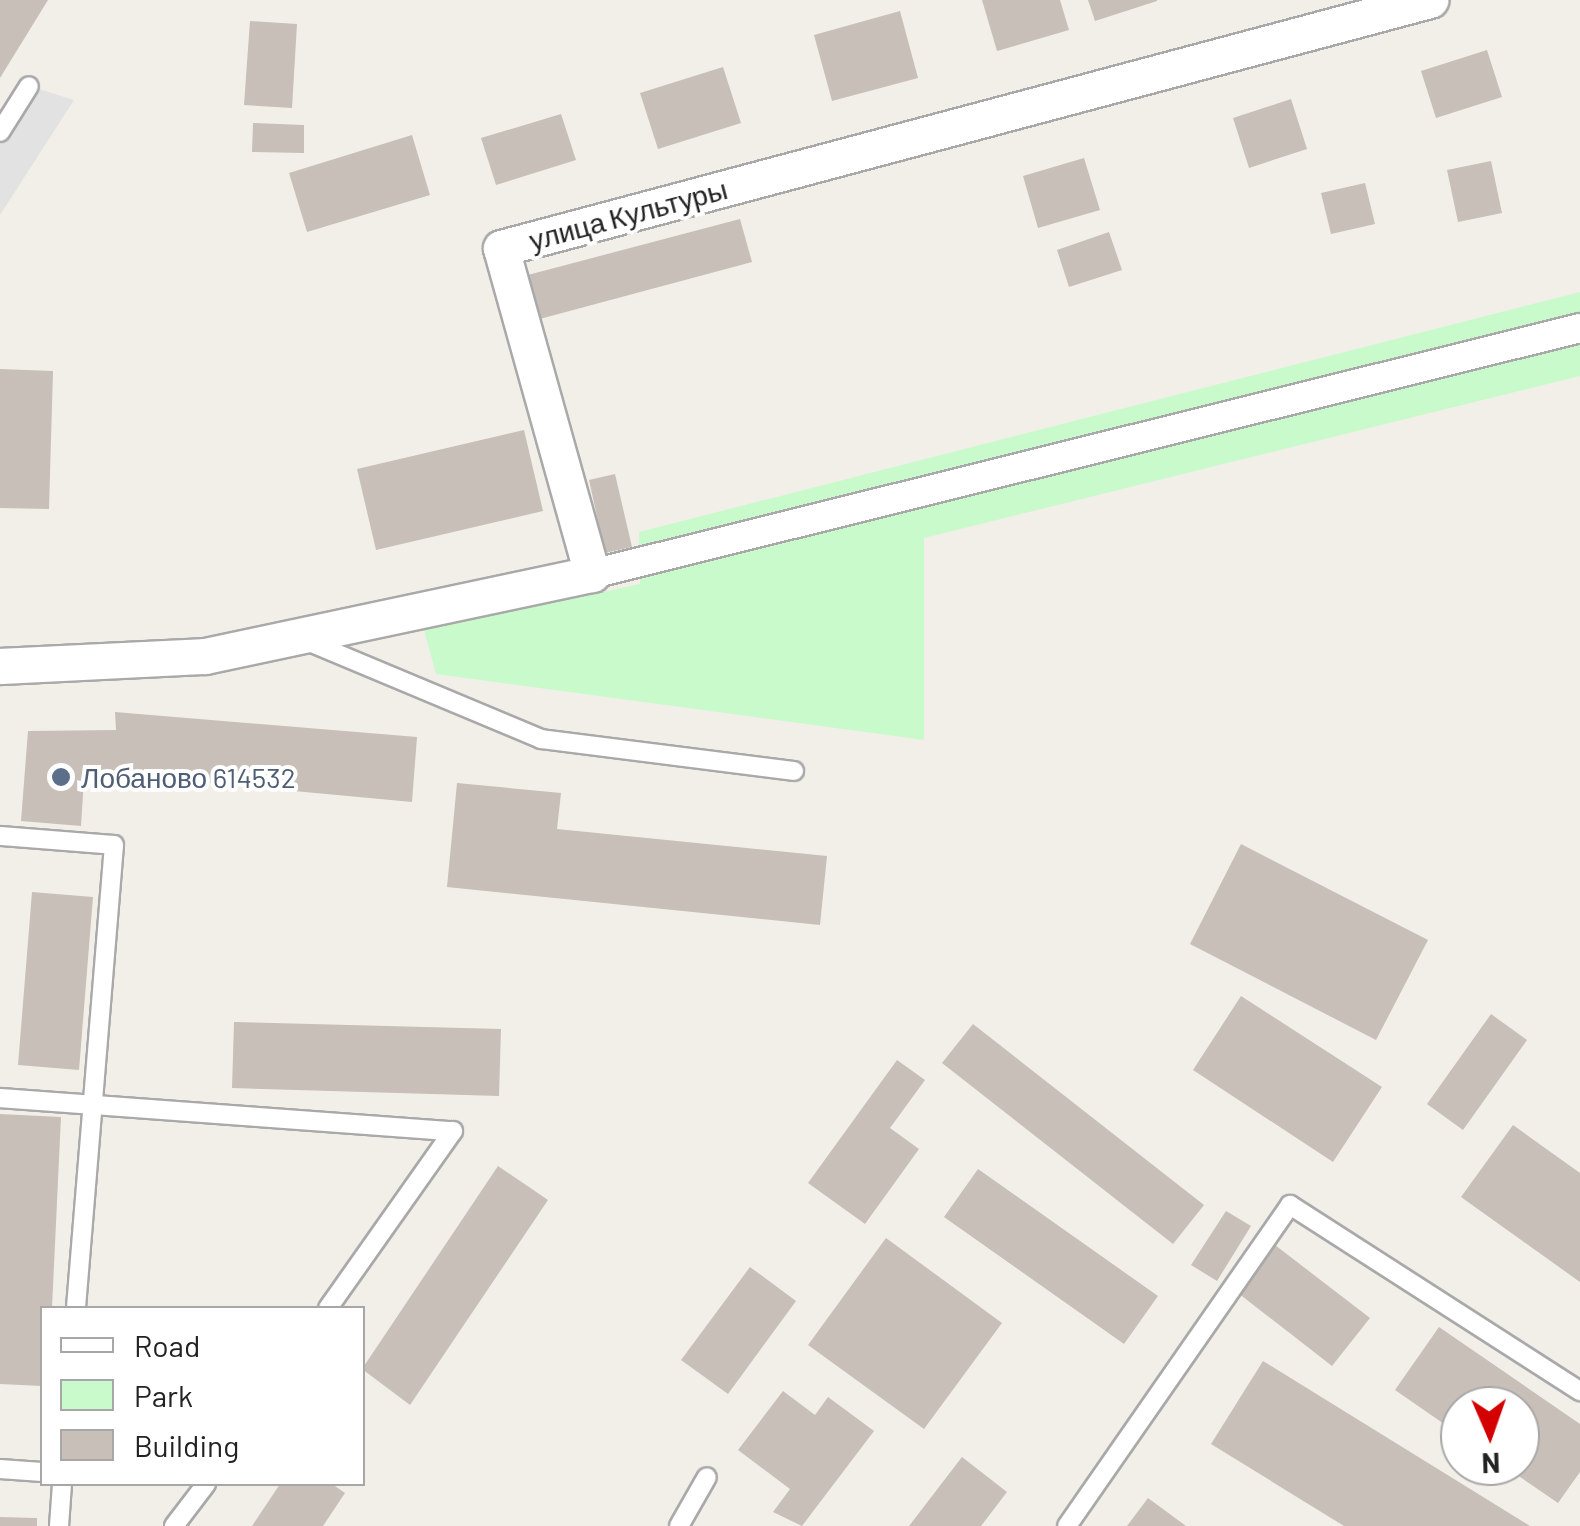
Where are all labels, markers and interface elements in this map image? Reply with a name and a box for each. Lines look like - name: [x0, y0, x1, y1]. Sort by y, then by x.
- street label: улица Культуры: [525, 171, 731, 257]
- place label: Лобаново 614532: [81, 760, 296, 794]
- marker: Лобаново 614532: [50, 766, 72, 788]
- legend: [40, 1306, 365, 1486]
- text: Road: [134, 1327, 200, 1363]
- text: Park: [134, 1377, 193, 1413]
- north arrow: [1440, 1386, 1540, 1486]
- text: Building: [134, 1427, 239, 1463]
- text: N: [1481, 1447, 1501, 1481]

